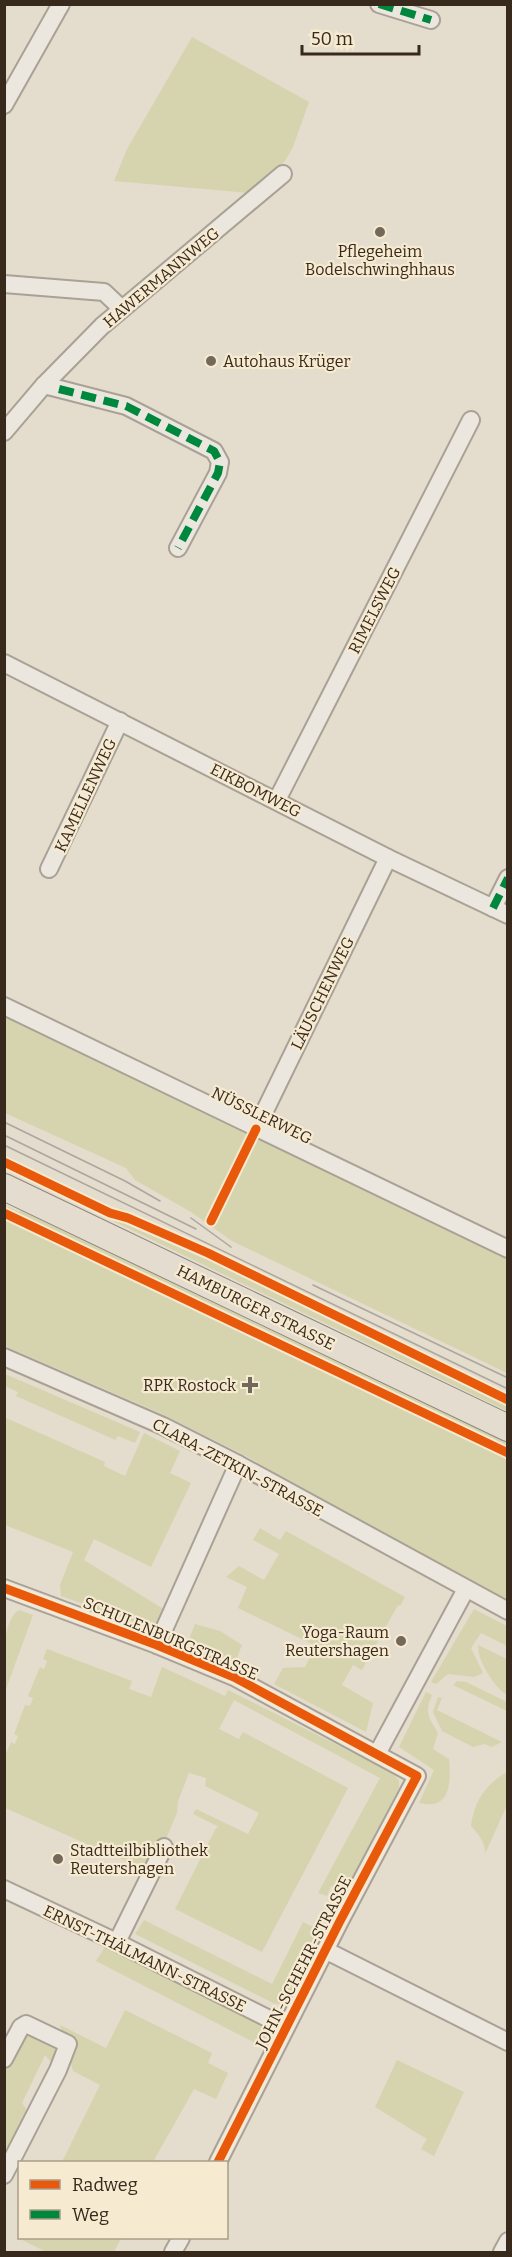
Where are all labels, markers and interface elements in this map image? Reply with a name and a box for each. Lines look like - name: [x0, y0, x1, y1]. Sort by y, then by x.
- scale bar: [302, 18, 419, 56]
- text: 50 m: [311, 28, 353, 50]
- street label: HAWERMANNWEG: [99, 223, 223, 331]
- marker: Pflegeheim Bodelschwinghhaus: [373, 225, 387, 239]
- place label: Pflegeheim Bodelschwinghhaus: [305, 242, 455, 279]
- place label: Autohaus Krüger: [223, 352, 351, 371]
- marker: Autohaus Krüger: [204, 354, 218, 368]
- street label: RIMELSWEG: [344, 564, 404, 657]
- street label: KAMELLENWEG: [51, 735, 120, 855]
- street label: EIKBOMWEG: [207, 759, 305, 822]
- street label: LÄUSCHENWEG: [287, 933, 358, 1053]
- street label: NÜSSLERWEG: [208, 1083, 315, 1148]
- street label: HAMBURGER STRASSE: [174, 1261, 338, 1354]
- place label: RPK Rostock: [143, 1376, 236, 1395]
- marker: RPK Rostock: [241, 1376, 259, 1394]
- street label: CLARA-ZETKIN-STRASSE: [149, 1414, 327, 1521]
- street label: SCHULENBURGSTRASSE: [80, 1593, 261, 1684]
- place label: Yoga-Raum Reutershagen: [285, 1623, 389, 1660]
- marker: Yoga-Raum Reutershagen: [394, 1634, 408, 1648]
- place label: Stadtteilbibliothek Reutershagen: [70, 1841, 208, 1878]
- marker: Stadtteilbibliothek Reutershagen: [51, 1852, 65, 1866]
- street label: JOHN-SCHEHR-STRASSE: [251, 1873, 355, 2053]
- street label: ERNST-THÄLMANN-STRASSE: [40, 1901, 249, 2016]
- legend: [18, 2161, 228, 2239]
- text: Radweg: [72, 2174, 138, 2196]
- text: Weg: [72, 2204, 109, 2226]

